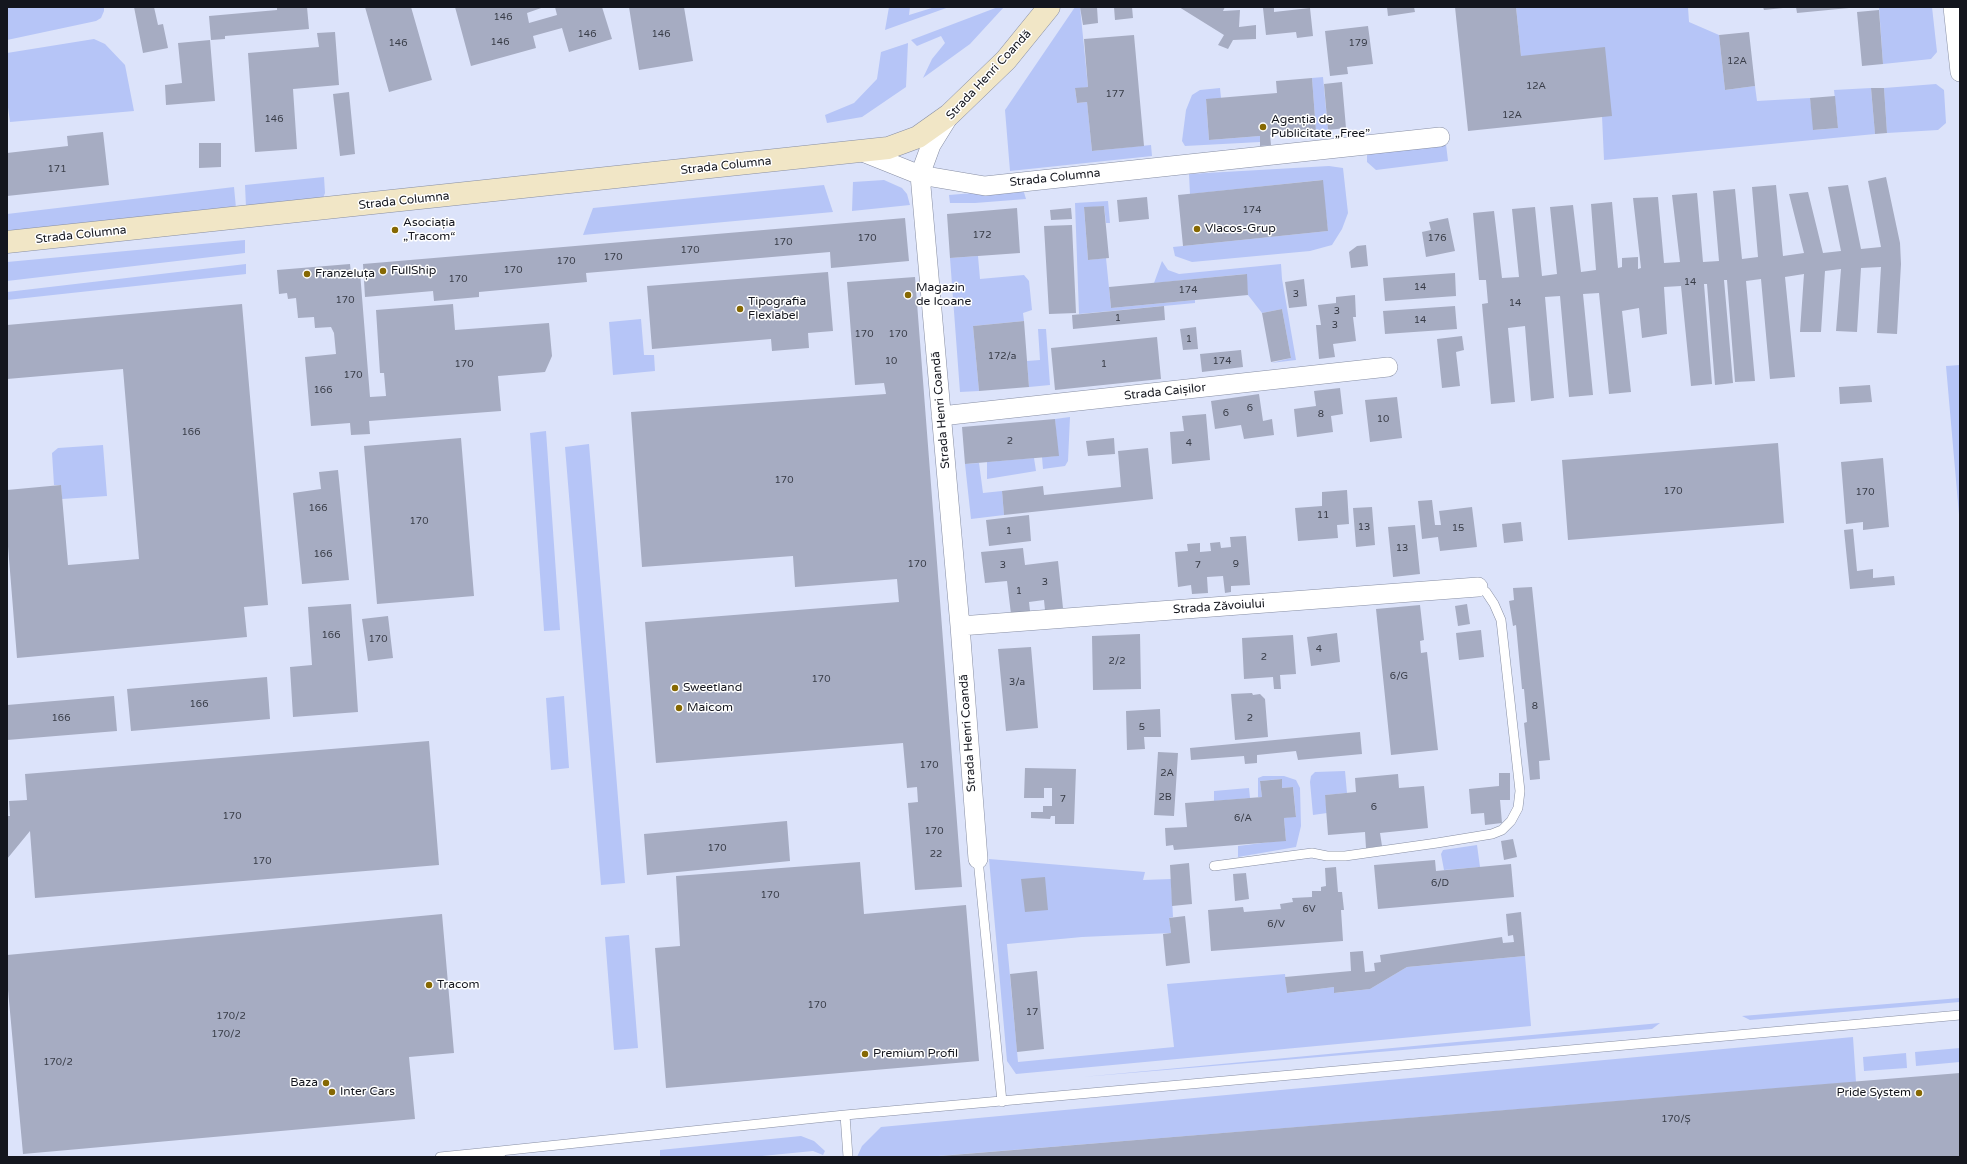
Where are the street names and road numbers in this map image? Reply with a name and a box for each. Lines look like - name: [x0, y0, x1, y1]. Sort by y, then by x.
- street label: Strada Henri Coandă: [943, 27, 1035, 123]
- street label: Strada Columna: [680, 154, 772, 178]
- street label: Strada Columna: [1009, 166, 1101, 190]
- street label: Strada Columna: [358, 189, 450, 213]
- street label: Strada Columna: [35, 223, 127, 247]
- street label: Strada Henri Coandă: [929, 351, 953, 469]
- street label: Strada Caișilor: [1123, 381, 1207, 403]
- street label: Strada Zăvoiului: [1173, 597, 1265, 617]
- street label: Strada Henri Coandă: [957, 674, 979, 792]

